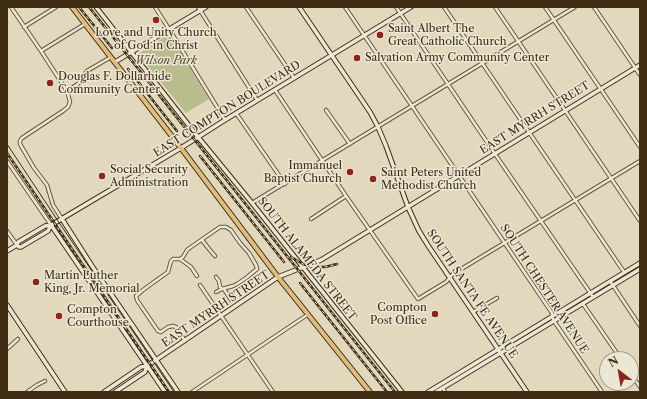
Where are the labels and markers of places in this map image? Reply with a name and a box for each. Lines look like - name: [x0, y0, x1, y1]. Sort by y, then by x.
- marker: Love and Unity Church of God in Christ: [151, 15, 161, 25]
- place label: Saint Albert The Great Catholic Church: [388, 22, 507, 48]
- place label: Love and Unity Church of God in Christ: [95, 26, 217, 52]
- marker: Saint Albert The Great Catholic Church: [375, 30, 385, 40]
- place label: Salvation Army Community Center: [365, 51, 549, 65]
- marker: Salvation Army Community Center: [352, 53, 362, 63]
- place label: Douglas F. Dollarhide Community Center: [58, 70, 171, 96]
- marker: Douglas F. Dollarhide Community Center: [45, 78, 55, 88]
- place label: Immanuel Baptist Church: [264, 159, 342, 185]
- place label: Social Security Administration: [110, 163, 188, 189]
- place label: Saint Peters United Methodist Church: [381, 166, 481, 192]
- marker: Immanuel Baptist Church: [345, 167, 355, 177]
- marker: Social Security Administration: [97, 171, 107, 181]
- marker: Saint Peters United Methodist Church: [368, 174, 378, 184]
- place label: Martin Luther King, Jr. Memorial: [44, 269, 139, 295]
- marker: Martin Luther King, Jr. Memorial: [31, 277, 41, 287]
- place label: Compton Post Office: [370, 301, 427, 327]
- place label: Compton Courthouse: [67, 303, 129, 329]
- marker: Compton Post Office: [430, 309, 440, 319]
- marker: Compton Courthouse: [54, 311, 64, 321]

